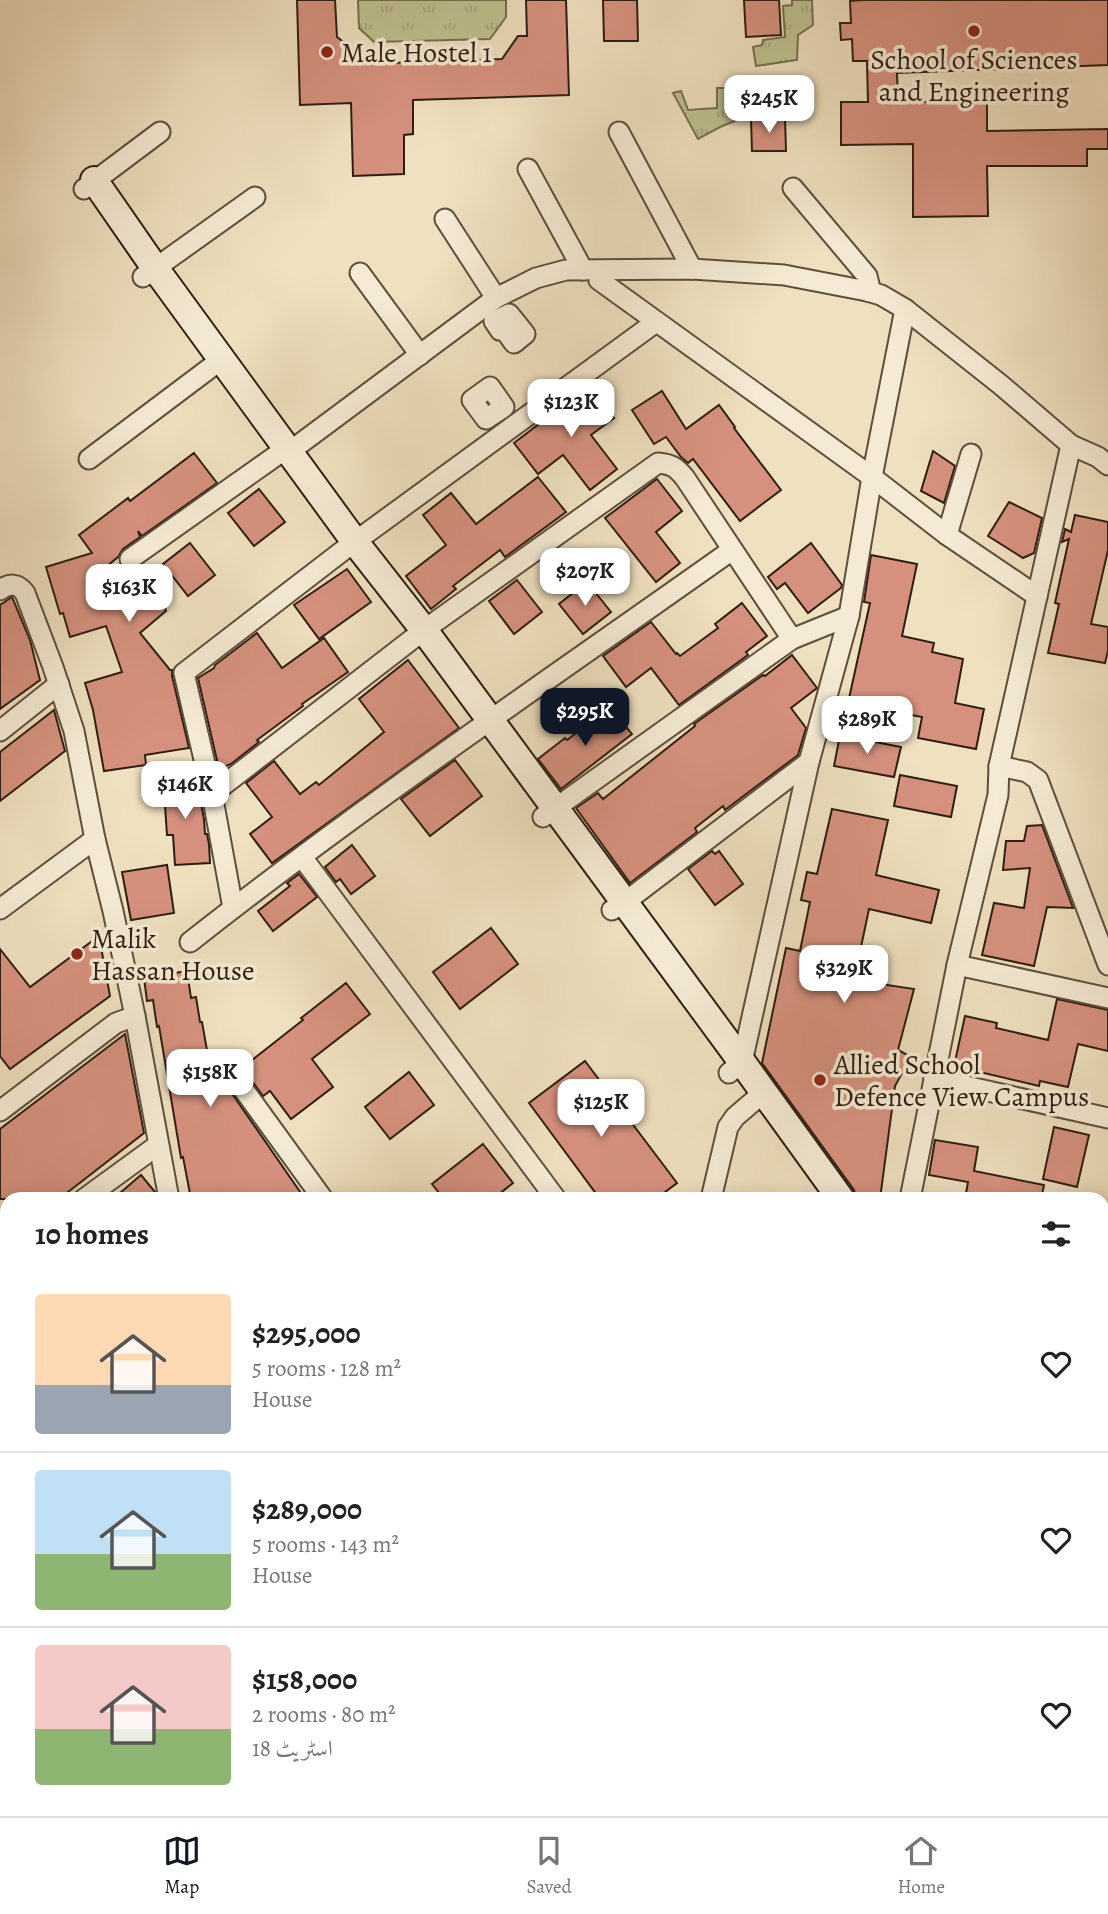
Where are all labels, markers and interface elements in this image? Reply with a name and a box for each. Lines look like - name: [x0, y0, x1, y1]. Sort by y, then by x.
- marker: School of Sciences and Engineering: [966, 23, 982, 39]
- place label: Male Hostel 1: [341, 34, 492, 72]
- place label: School of Sciences and Engineering: [870, 41, 1078, 111]
- marker: Male Hostel 1: [319, 44, 335, 60]
- pin: $245K: [720, 76, 818, 135]
- text: $245K: [740, 82, 798, 113]
- pin: $123K: [522, 380, 620, 439]
- text: $123K: [543, 386, 599, 417]
- pin: $207K: [536, 548, 634, 608]
- text: $207K: [556, 555, 614, 586]
- pin: $163K: [80, 564, 178, 624]
- text: $163K: [102, 571, 156, 602]
- pin: $295K: [536, 688, 634, 748]
- text: $295K: [556, 695, 614, 726]
- pin: $289K: [818, 696, 916, 756]
- text: $289K: [838, 703, 896, 734]
- pin: $146K: [136, 762, 234, 821]
- text: $146K: [157, 768, 213, 799]
- place label: Malik Hassan House: [91, 920, 255, 990]
- marker: Malik Hassan House: [69, 946, 85, 962]
- pin: $329K: [795, 946, 893, 1005]
- text: $329K: [815, 952, 873, 983]
- place label: Allied School Defence View Campus: [833, 1046, 1089, 1116]
- pin: $158K: [161, 1050, 259, 1109]
- text: $158K: [183, 1056, 237, 1087]
- marker: Allied School Defence View Campus: [812, 1072, 828, 1088]
- pin: $125K: [552, 1080, 650, 1139]
- text: $125K: [574, 1086, 629, 1117]
- text: 10 homes: [35, 1214, 149, 1254]
- icon: filters: [1037, 1215, 1075, 1253]
- text: $295,000: [252, 1313, 361, 1353]
- icon: home: [91, 1322, 175, 1406]
- icon: heart: [1037, 1345, 1075, 1383]
- text: 5 rooms · 128 m²: [252, 1353, 401, 1384]
- text: House: [252, 1384, 312, 1415]
- text: $289,000: [252, 1489, 362, 1529]
- icon: home: [91, 1498, 175, 1582]
- icon: heart: [1037, 1521, 1075, 1559]
- text: 5 rooms · 143 m²: [252, 1529, 399, 1560]
- text: House: [252, 1560, 312, 1591]
- text: $158,000: [252, 1659, 357, 1699]
- icon: home: [91, 1673, 175, 1757]
- icon: heart: [1037, 1696, 1075, 1734]
- text: 2 rooms · 80 m²: [252, 1699, 396, 1730]
- text: اسٹریٹ 18: [252, 1733, 333, 1764]
- tab: Map: [163, 1832, 201, 1900]
- tab: Saved: [527, 1832, 572, 1900]
- tab: Home: [897, 1832, 945, 1900]

